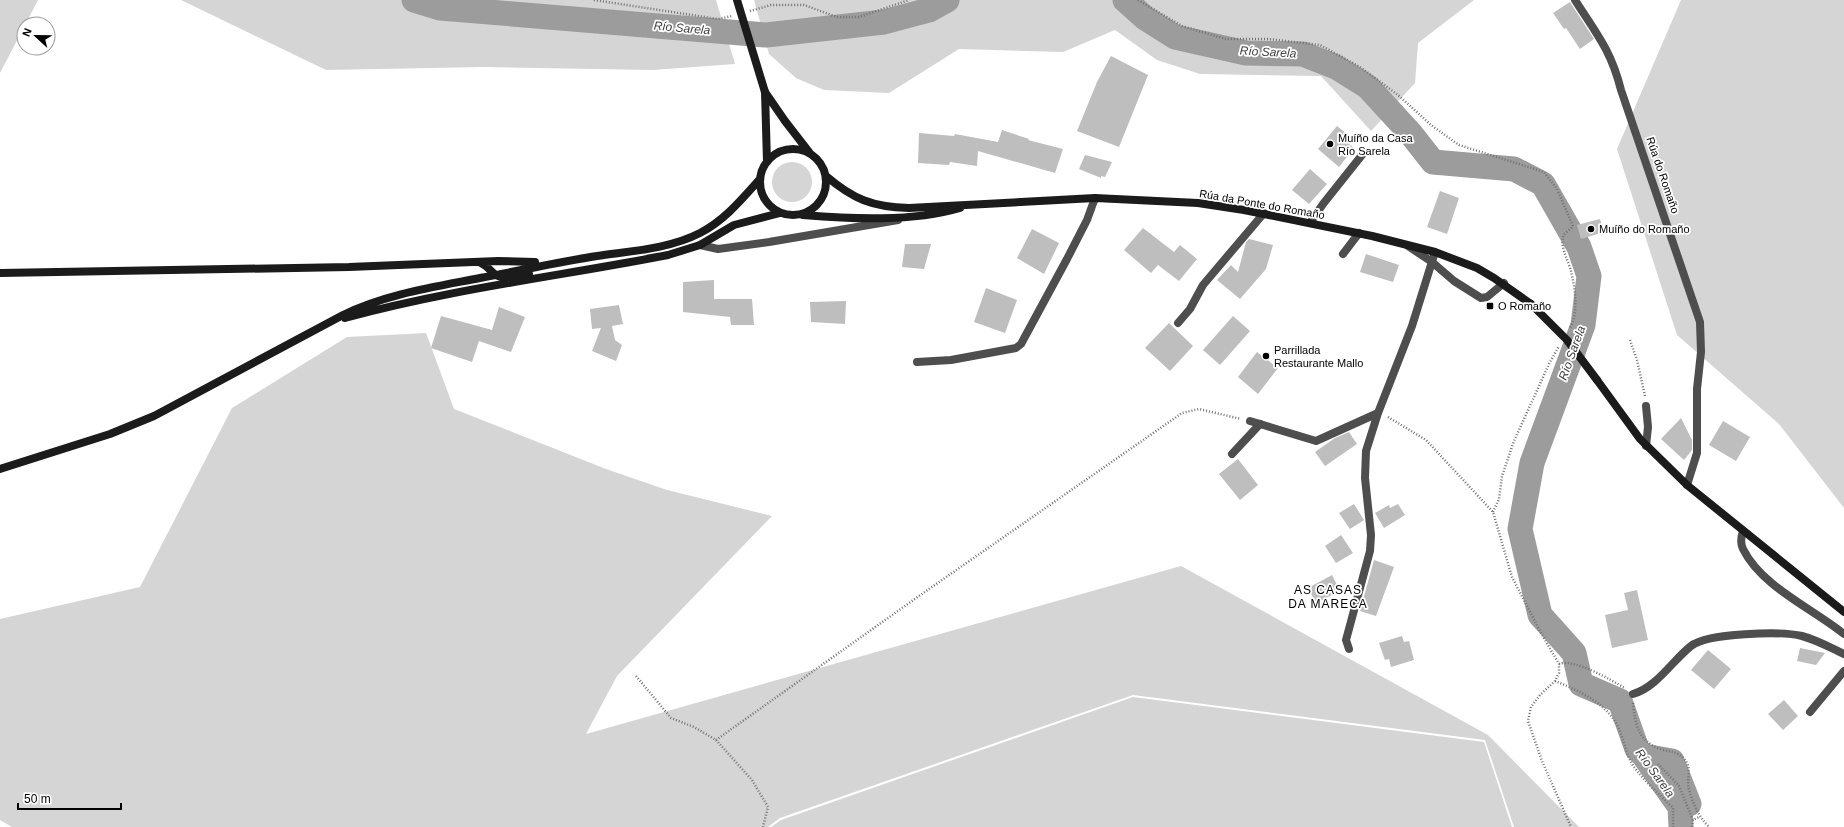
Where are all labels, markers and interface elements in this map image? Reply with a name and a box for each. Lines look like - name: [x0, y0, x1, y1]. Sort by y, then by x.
- north arrow: [16, 16, 56, 56]
- water label: Río Sarela: [653, 19, 711, 37]
- text: N: [20, 26, 34, 38]
- water label: Río Sarela: [1239, 44, 1297, 60]
- place label: Muíño da Casa Río Sarela: [1338, 132, 1413, 157]
- street label: Rúa do Romaño: [1644, 135, 1682, 215]
- marker: Muíño da Casa Río Sarela: [1325, 139, 1335, 149]
- street label: Rúa da Ponte do Romaño: [1198, 187, 1326, 221]
- place label: Muíño do Romaño: [1599, 223, 1690, 235]
- marker: Muíño do Romaño: [1586, 224, 1596, 234]
- place label: O Romaño: [1498, 300, 1551, 312]
- marker: O Romaño: [1485, 301, 1495, 311]
- water label: Río Sarela: [1556, 324, 1588, 382]
- place label: Parrillada Restaurante Mallo: [1274, 344, 1363, 369]
- marker: Parrillada Restaurante Mallo: [1261, 351, 1271, 361]
- district label: AS CASAS DA MARECA: [1288, 583, 1368, 611]
- water label: Río Sarela: [1633, 746, 1678, 800]
- scale bar: [18, 785, 121, 811]
- text: 50 m: [24, 792, 51, 806]

